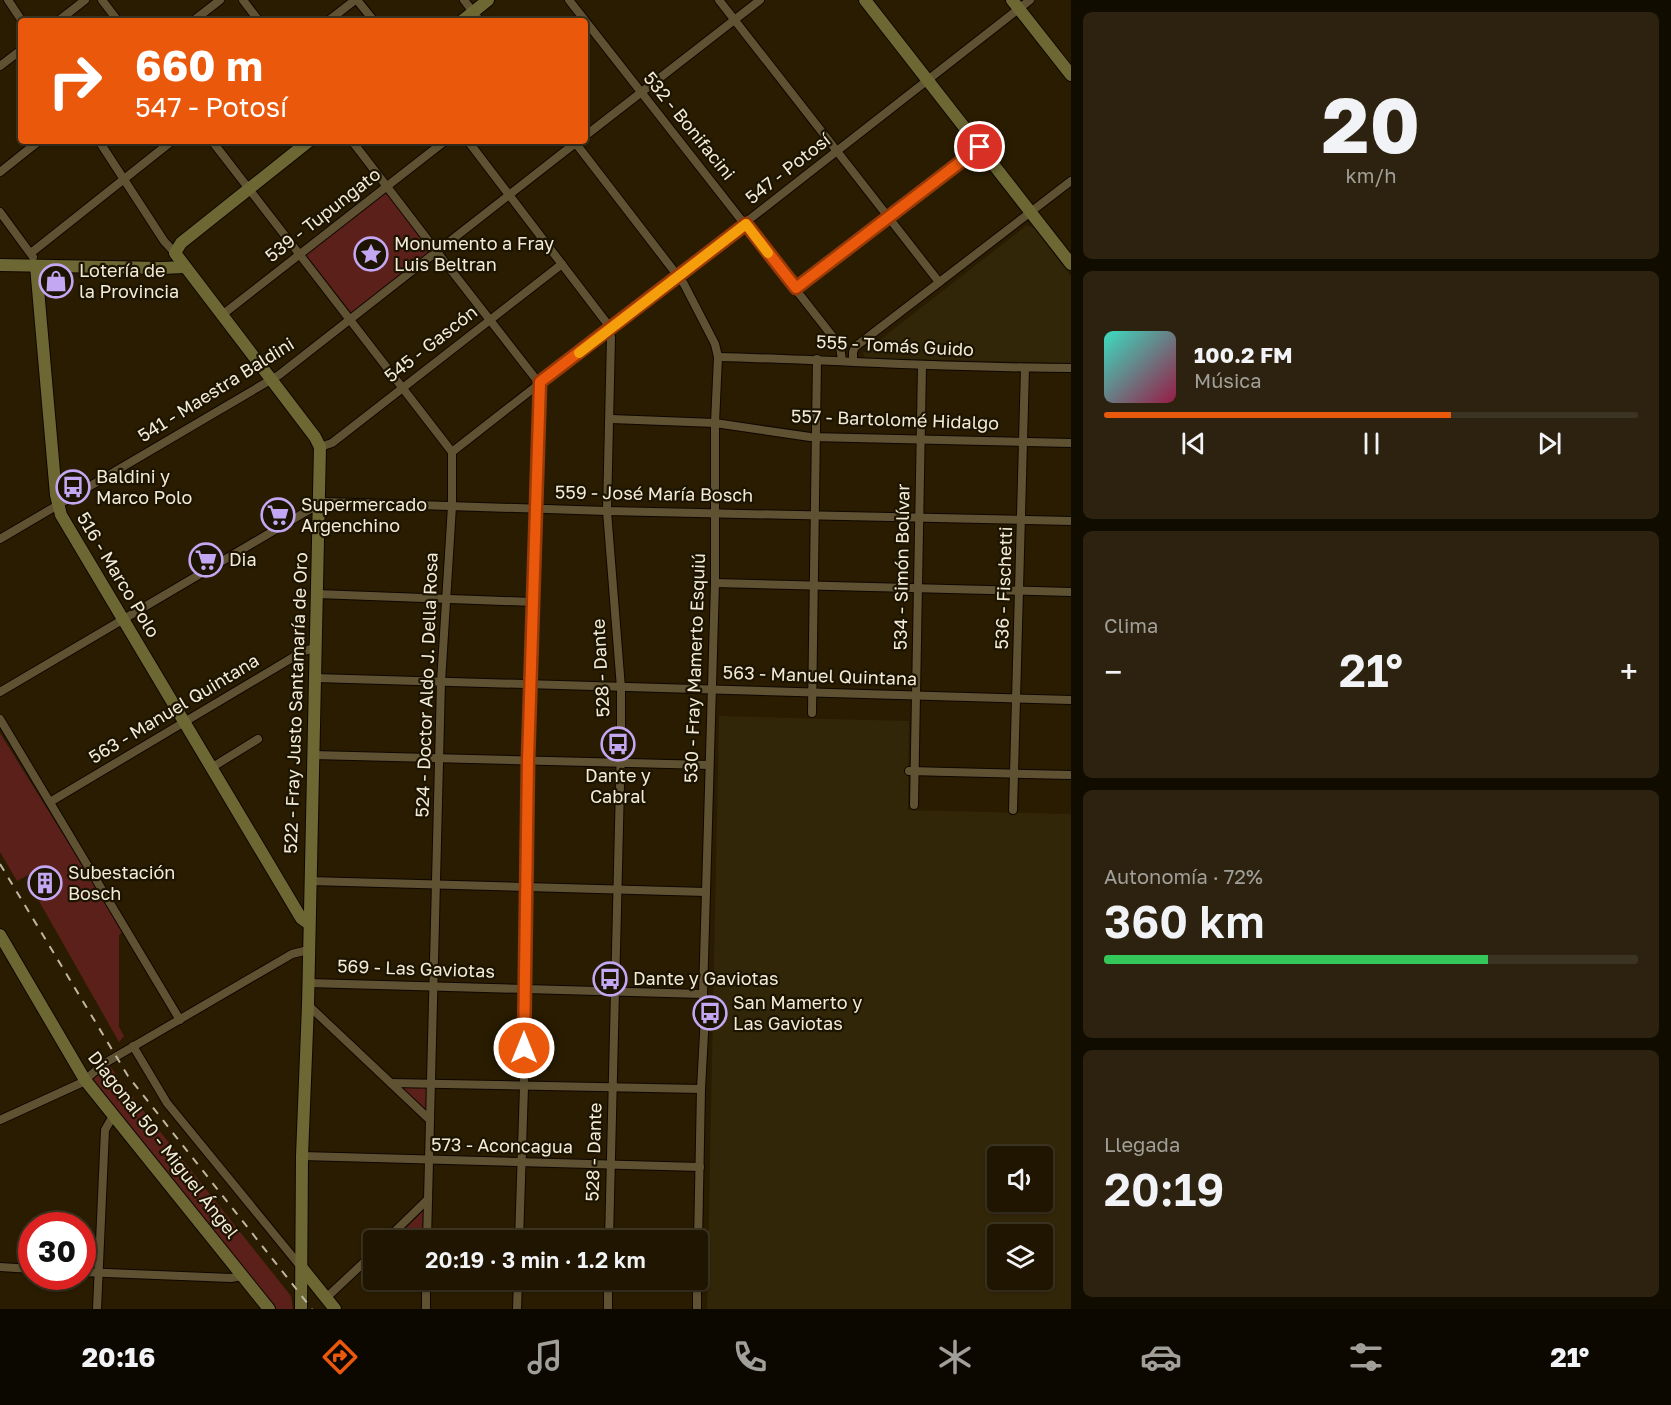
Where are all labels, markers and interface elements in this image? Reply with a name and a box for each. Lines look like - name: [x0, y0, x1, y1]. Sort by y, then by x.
- text: 660 m: [135, 40, 263, 90]
- icon: right: [36, 42, 114, 120]
- street label: 532 - Bonifacini: [639, 67, 740, 184]
- text: 20: [1322, 77, 1420, 170]
- text: 547 - Potosí: [135, 91, 287, 123]
- pin: [954, 121, 1005, 172]
- street label: 547 - Potosí: [741, 128, 835, 208]
- icon: arrive: [963, 130, 996, 163]
- street label: 539 - Tupungato: [260, 162, 384, 266]
- text: km/h: [1346, 163, 1396, 187]
- place label: Monumento a Fray Luis Beltran: [394, 232, 554, 275]
- place icon: Monumento a Fray Luis Beltran: [353, 236, 389, 272]
- place label: Lotería de la Provincia: [79, 259, 179, 302]
- shop icon: Lotería de la Provincia: [38, 263, 74, 299]
- street label: 545 - Gascón: [380, 300, 481, 386]
- street label: 555 - Tomás Guido: [816, 330, 974, 360]
- street label: 541 - Maestra Baldini: [133, 332, 298, 446]
- text: 100.2 FM: [1194, 341, 1293, 368]
- text: Música: [1194, 368, 1261, 392]
- street label: 557 - Bartolomé Hidalgo: [791, 404, 1000, 434]
- icon: previous: [1177, 427, 1210, 460]
- icon: pause: [1355, 427, 1388, 460]
- icon: next: [1533, 427, 1566, 460]
- place label: Baldini y Marco Polo: [96, 465, 192, 508]
- bus stop icon: Baldini y Marco Polo: [55, 469, 91, 505]
- street label: 559 - José María Bosch: [555, 480, 753, 506]
- street label: 534 - Simón Bolívar: [889, 483, 913, 650]
- place label: Supermercado Argenchino: [301, 493, 427, 536]
- supermarket icon: Supermercado Argenchino: [260, 497, 296, 533]
- street label: 516 - Marco Polo: [73, 508, 165, 641]
- street label: 536 - Fischetti: [990, 526, 1016, 650]
- supermarket icon: Dia: [188, 542, 224, 578]
- place label: Dia: [229, 548, 257, 570]
- street label: 522 - Fray Justo Santamaría de Oro: [279, 552, 311, 854]
- street label: 524 - Doctor Aldo J. Della Rosa: [410, 552, 442, 818]
- street label: 530 - Fray Mamerto Esquiú: [679, 553, 709, 783]
- text: Clima: [1104, 613, 1158, 637]
- street label: 528 - Dante: [586, 618, 614, 718]
- text: 21°: [1339, 643, 1403, 697]
- street label: 563 - Manuel Quintana: [84, 649, 263, 768]
- text: −: [1104, 652, 1122, 691]
- text: +: [1620, 652, 1638, 691]
- street label: 563 - Manuel Quintana: [722, 661, 918, 689]
- bus stop icon: Dante y Cabral: [600, 726, 636, 762]
- place label: Dante y Cabral: [585, 764, 651, 807]
- place label: Subestación Bosch: [68, 861, 175, 904]
- text: Autonomía · 72%: [1104, 864, 1263, 888]
- building icon: Subestación Bosch: [27, 865, 63, 901]
- text: 360 km: [1104, 894, 1265, 948]
- street label: 569 - Las Gaviotas: [337, 954, 495, 982]
- bus stop icon: Dante y Gaviotas: [592, 961, 628, 997]
- place label: Dante y Gaviotas: [633, 967, 779, 989]
- place label: San Mamerto y Las Gaviotas: [733, 991, 862, 1034]
- bus stop icon: San Mamerto y Las Gaviotas: [692, 995, 728, 1031]
- position arrow: [492, 1016, 556, 1080]
- street label: Diagonal 50 - Miguel Ángel: [84, 1046, 244, 1243]
- street label: 528 - Dante: [580, 1102, 606, 1202]
- text: Llegada: [1104, 1132, 1180, 1156]
- street label: 573 - Aconcagua: [431, 1133, 573, 1157]
- map controls: [987, 1146, 1053, 1290]
- button: sound: [987, 1146, 1053, 1212]
- text: 20:19: [1104, 1162, 1224, 1216]
- speed limit sign: 30: [18, 1212, 96, 1290]
- button: layers: [987, 1224, 1053, 1290]
- text: 20:19 · 3 min · 1.2 km: [425, 1246, 646, 1273]
- icon: directions: [319, 1336, 361, 1378]
- icon: music: [524, 1336, 566, 1378]
- icon: phone: [729, 1336, 771, 1378]
- icon: climate: [934, 1336, 976, 1378]
- icon: car: [1140, 1336, 1182, 1378]
- icon: filters: [1345, 1336, 1387, 1378]
- text: 20:16: [82, 1341, 155, 1373]
- text: 21°: [1550, 1341, 1589, 1373]

